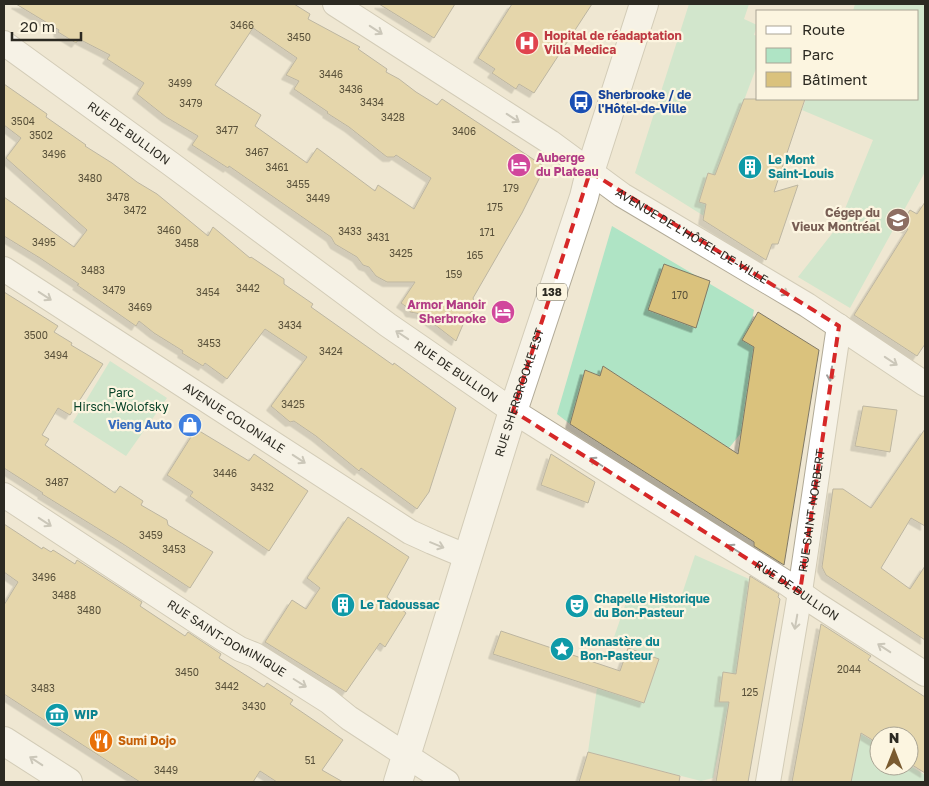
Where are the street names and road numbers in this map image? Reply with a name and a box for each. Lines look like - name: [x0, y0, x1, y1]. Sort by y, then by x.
- street label: RUE DE BULLION: [85, 98, 173, 168]
- street label: AVENUE DE L'HÔTEL-DE-VILLE: [613, 185, 771, 287]
- road number: 138: [537, 284, 567, 300]
- street label: RUE SHERBROOKE EST: [491, 326, 547, 459]
- street label: RUE DE BULLION: [412, 337, 501, 405]
- street label: AVENUE COLONIALE: [181, 379, 288, 456]
- street label: RUE SAINT-NORBERT: [795, 447, 828, 573]
- street label: RUE DE BULLION: [752, 557, 842, 624]
- street label: RUE SAINT-DOMINIQUE: [165, 596, 289, 680]

